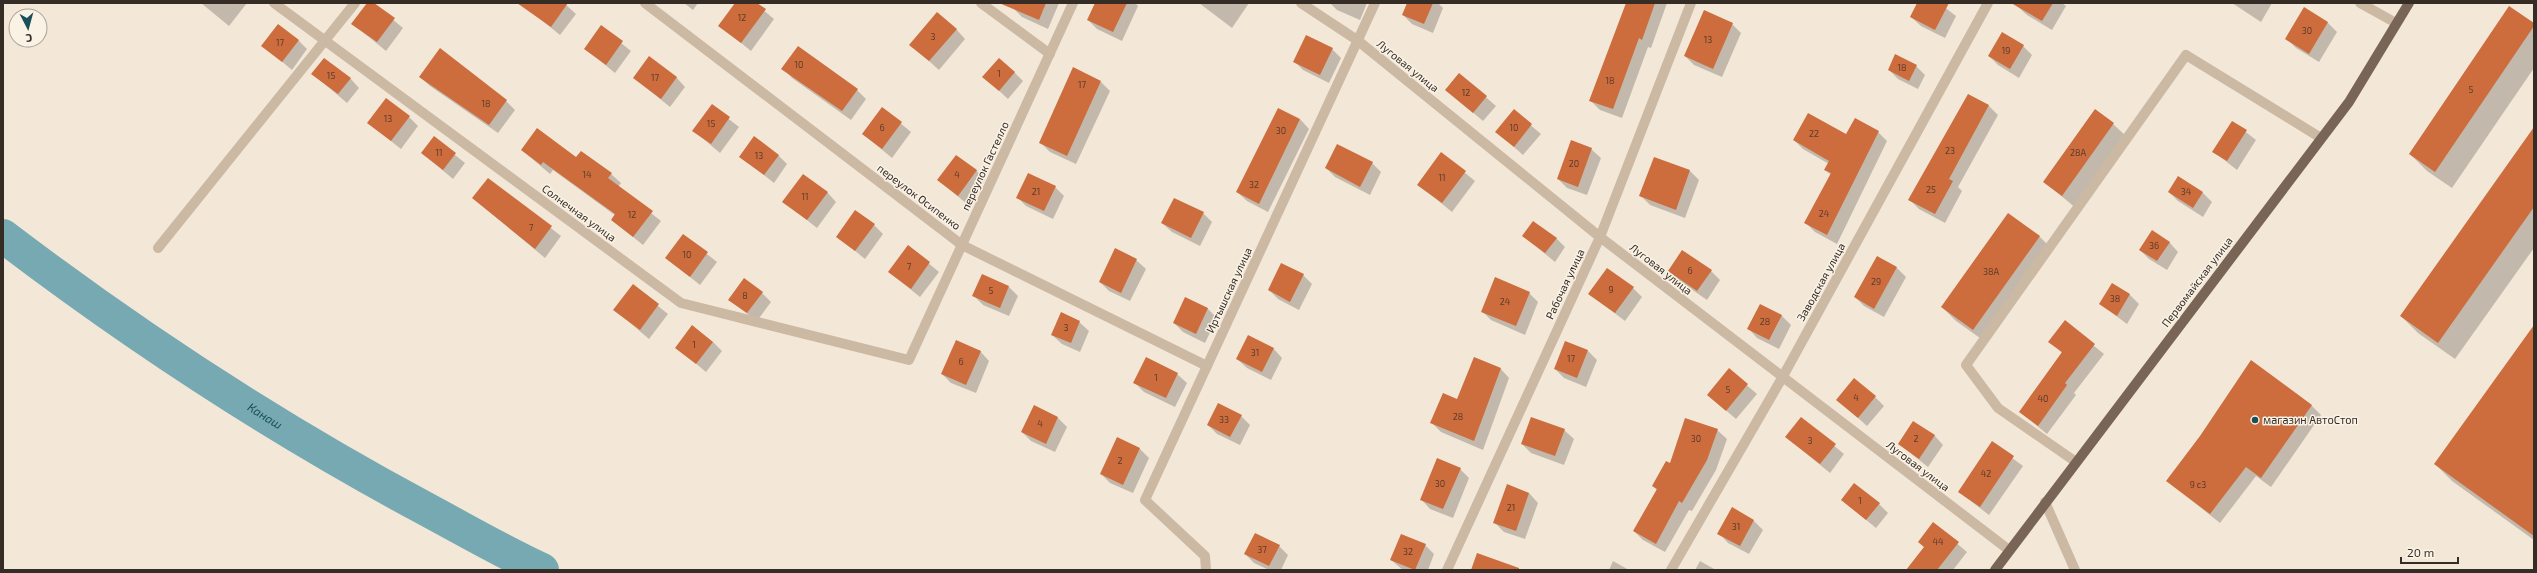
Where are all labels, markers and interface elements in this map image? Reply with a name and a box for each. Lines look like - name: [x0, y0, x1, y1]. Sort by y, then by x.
- north arrow: [8, 8, 48, 48]
- house number: 12: [738, 12, 746, 23]
- house number: 30: [2302, 25, 2312, 36]
- house number: 3: [930, 31, 936, 42]
- text: С: [25, 32, 33, 45]
- house number: 13: [1704, 34, 1712, 45]
- house number: 17: [276, 37, 284, 48]
- street label: Луговая улица: [1374, 37, 1442, 95]
- house number: 19: [2002, 45, 2010, 56]
- house number: 10: [794, 59, 804, 70]
- house number: 18: [1897, 62, 1907, 73]
- house number: 1: [997, 68, 1001, 79]
- house number: 15: [327, 70, 335, 81]
- house number: 17: [651, 72, 659, 83]
- house number: 18: [1605, 75, 1615, 86]
- house number: 17: [1078, 79, 1086, 90]
- house number: 5: [2469, 84, 2474, 95]
- house number: 12: [1462, 87, 1470, 98]
- house number: 18: [481, 98, 491, 109]
- house number: 13: [384, 113, 392, 124]
- house number: 15: [707, 118, 715, 129]
- street label: переулок Гастелло: [958, 119, 1012, 213]
- house number: 6: [879, 122, 885, 133]
- house number: 10: [1509, 122, 1519, 133]
- house number: 30: [1276, 125, 1286, 136]
- house number: 22: [1809, 128, 1819, 139]
- house number: 23: [1945, 145, 1955, 156]
- house number: 11: [435, 147, 443, 158]
- house number: 28А: [2070, 147, 2086, 158]
- house number: 13: [755, 150, 763, 161]
- house number: 20: [1569, 158, 1579, 169]
- street label: переулок Осипенко: [875, 161, 963, 233]
- house number: 14: [582, 169, 592, 180]
- house number: 4: [954, 169, 960, 180]
- house number: 11: [1438, 172, 1446, 183]
- house number: 32: [1249, 179, 1259, 190]
- street label: Солнечная улица: [539, 181, 619, 245]
- house number: 25: [1926, 184, 1936, 195]
- house number: 21: [1032, 186, 1040, 197]
- house number: 34: [2181, 186, 2192, 197]
- house number: 11: [801, 191, 809, 202]
- house number: 24: [1819, 208, 1830, 219]
- house number: 12: [628, 209, 636, 220]
- house number: 7: [529, 222, 534, 233]
- street label: Первомайская улица: [2158, 234, 2236, 330]
- street label: Луговая улица: [1627, 240, 1695, 298]
- street label: Заводская улица: [1794, 240, 1848, 324]
- house number: 36: [2149, 240, 2159, 251]
- street label: Иртышская улица: [1203, 245, 1255, 335]
- street label: Рабочая улица: [1543, 246, 1587, 322]
- house number: 10: [682, 249, 692, 260]
- house number: 7: [907, 261, 912, 272]
- house number: 6: [1687, 265, 1693, 276]
- house number: 38А: [1983, 266, 1999, 277]
- house number: 29: [1871, 276, 1881, 287]
- house number: 9: [1608, 284, 1614, 295]
- house number: 5: [989, 285, 994, 296]
- house number: 8: [742, 290, 748, 301]
- house number: 38: [2110, 293, 2120, 304]
- house number: 24: [1500, 296, 1511, 307]
- house number: 28: [1760, 316, 1770, 327]
- house number: 3: [1063, 322, 1069, 333]
- house number: 1: [692, 339, 696, 350]
- house number: 31: [1251, 347, 1259, 358]
- house number: 17: [1567, 353, 1575, 364]
- house number: 6: [958, 356, 964, 367]
- house number: 1: [1154, 372, 1158, 383]
- house number: 5: [1726, 384, 1731, 395]
- house number: 4: [1853, 392, 1859, 403]
- house number: 40: [2038, 393, 2048, 404]
- water label: Канаш: [245, 399, 285, 431]
- house number: 28: [1453, 411, 1463, 422]
- place label: магазин АвтоСтоп: [2263, 413, 2358, 426]
- house number: 33: [1219, 414, 1229, 425]
- marker: магазин АвтоСтоп: [2250, 415, 2260, 425]
- house number: 4: [1037, 418, 1043, 429]
- house number: 30: [1691, 433, 1701, 444]
- house number: 2: [1913, 433, 1919, 444]
- house number: 3: [1807, 435, 1813, 446]
- street label: Луговая улица: [1884, 438, 1952, 494]
- house number: 2: [1117, 455, 1123, 466]
- house number: 42: [1981, 468, 1991, 479]
- house number: 30: [1435, 478, 1445, 489]
- house number: 9 с3: [2190, 479, 2206, 490]
- house number: 1: [1858, 495, 1862, 506]
- house number: 21: [1507, 502, 1515, 513]
- house number: 31: [1732, 521, 1740, 532]
- house number: 44: [1932, 536, 1944, 547]
- scale bar: [2401, 539, 2458, 565]
- house number: 37: [1257, 544, 1267, 555]
- text: 20 m: [2407, 545, 2434, 559]
- house number: 32: [1403, 546, 1413, 557]

